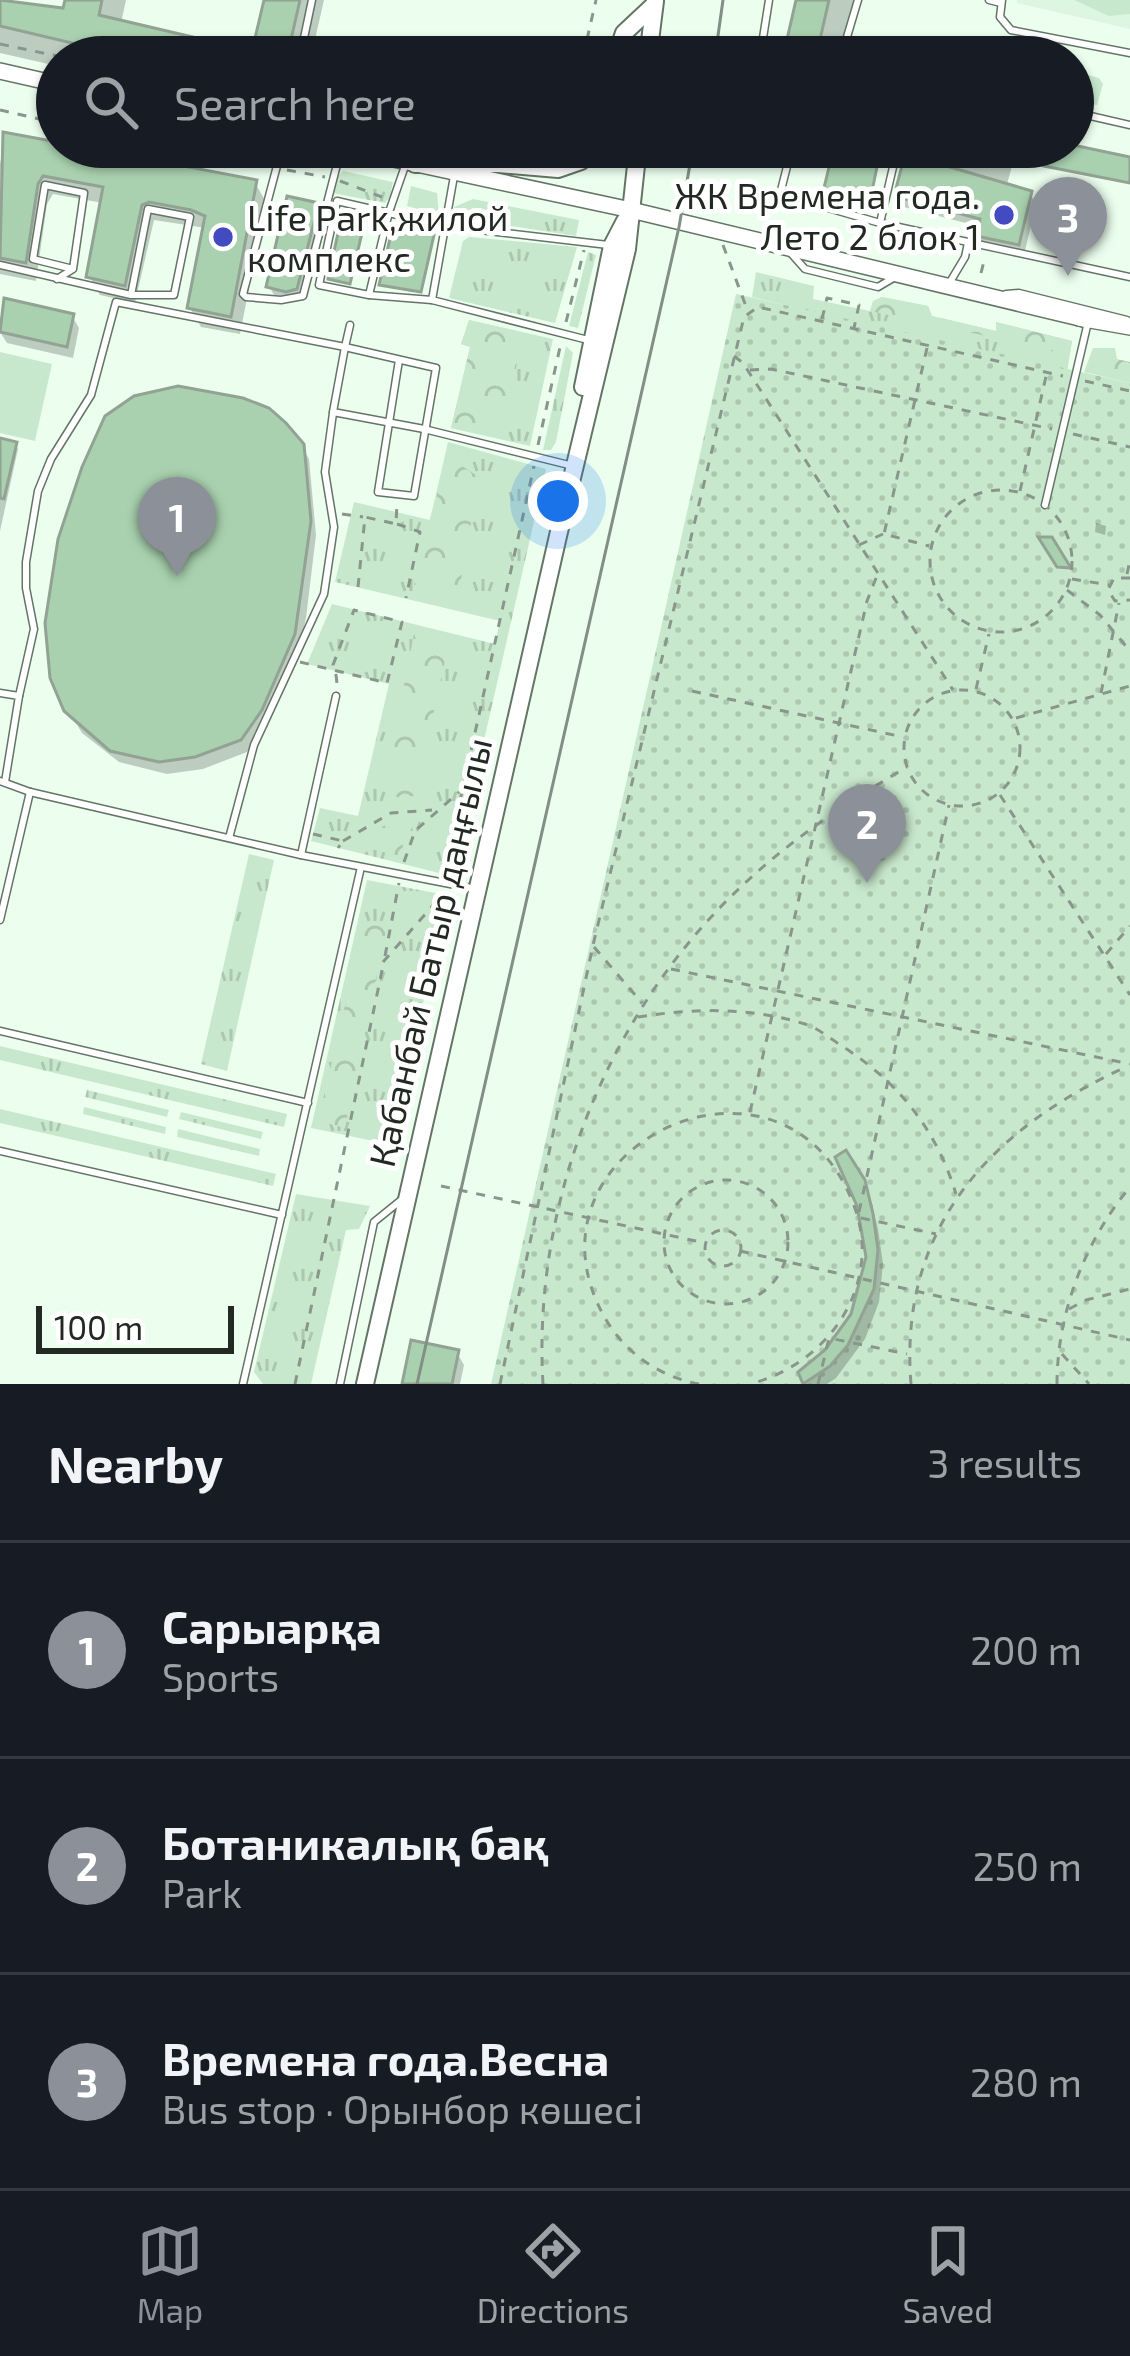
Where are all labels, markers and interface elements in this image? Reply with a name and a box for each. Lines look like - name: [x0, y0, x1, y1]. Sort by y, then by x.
- search box: [36, 36, 1094, 168]
- icon: search: [78, 69, 144, 135]
- text: Search here: [174, 75, 416, 129]
- place label: ЖК Времена года. Лето 2 блок 1: [674, 173, 980, 257]
- pin: 3: [1029, 177, 1107, 276]
- place label: Life Park,жилой комплекс: [247, 195, 508, 279]
- marker: ЖК Времена года. Лето 2 блок 1: [991, 202, 1017, 228]
- marker: Life Park,жилой комплекс: [210, 224, 236, 250]
- your location: [528, 471, 588, 531]
- pin: 1: [138, 477, 216, 576]
- street label: Қабанбай Батыр даңғылы: [359, 733, 499, 1171]
- pin: 2: [828, 784, 906, 883]
- scale bar: [36, 1300, 234, 1353]
- text: 100 m: [54, 1307, 143, 1347]
- text: Nearby: [48, 1432, 223, 1493]
- text: 3 results: [928, 1439, 1082, 1486]
- text: Сарыарқа: [162, 1599, 382, 1653]
- text: 1: [79, 1626, 95, 1673]
- text: 200 m: [970, 1626, 1082, 1673]
- text: Sports: [162, 1653, 279, 1700]
- text: Ботаникалық бақ: [162, 1815, 548, 1869]
- text: 2: [76, 1842, 98, 1889]
- text: 250 m: [973, 1842, 1082, 1889]
- text: Park: [162, 1869, 242, 1916]
- text: Времена года.Весна: [162, 2031, 609, 2085]
- text: 3: [76, 2058, 98, 2105]
- text: 280 m: [970, 2058, 1082, 2105]
- text: Bus stop · Орынбор көшесі: [162, 2085, 643, 2132]
- tab: Map: [137, 2218, 203, 2330]
- tab: Directions: [477, 2218, 629, 2330]
- tab: Saved: [903, 2218, 993, 2330]

